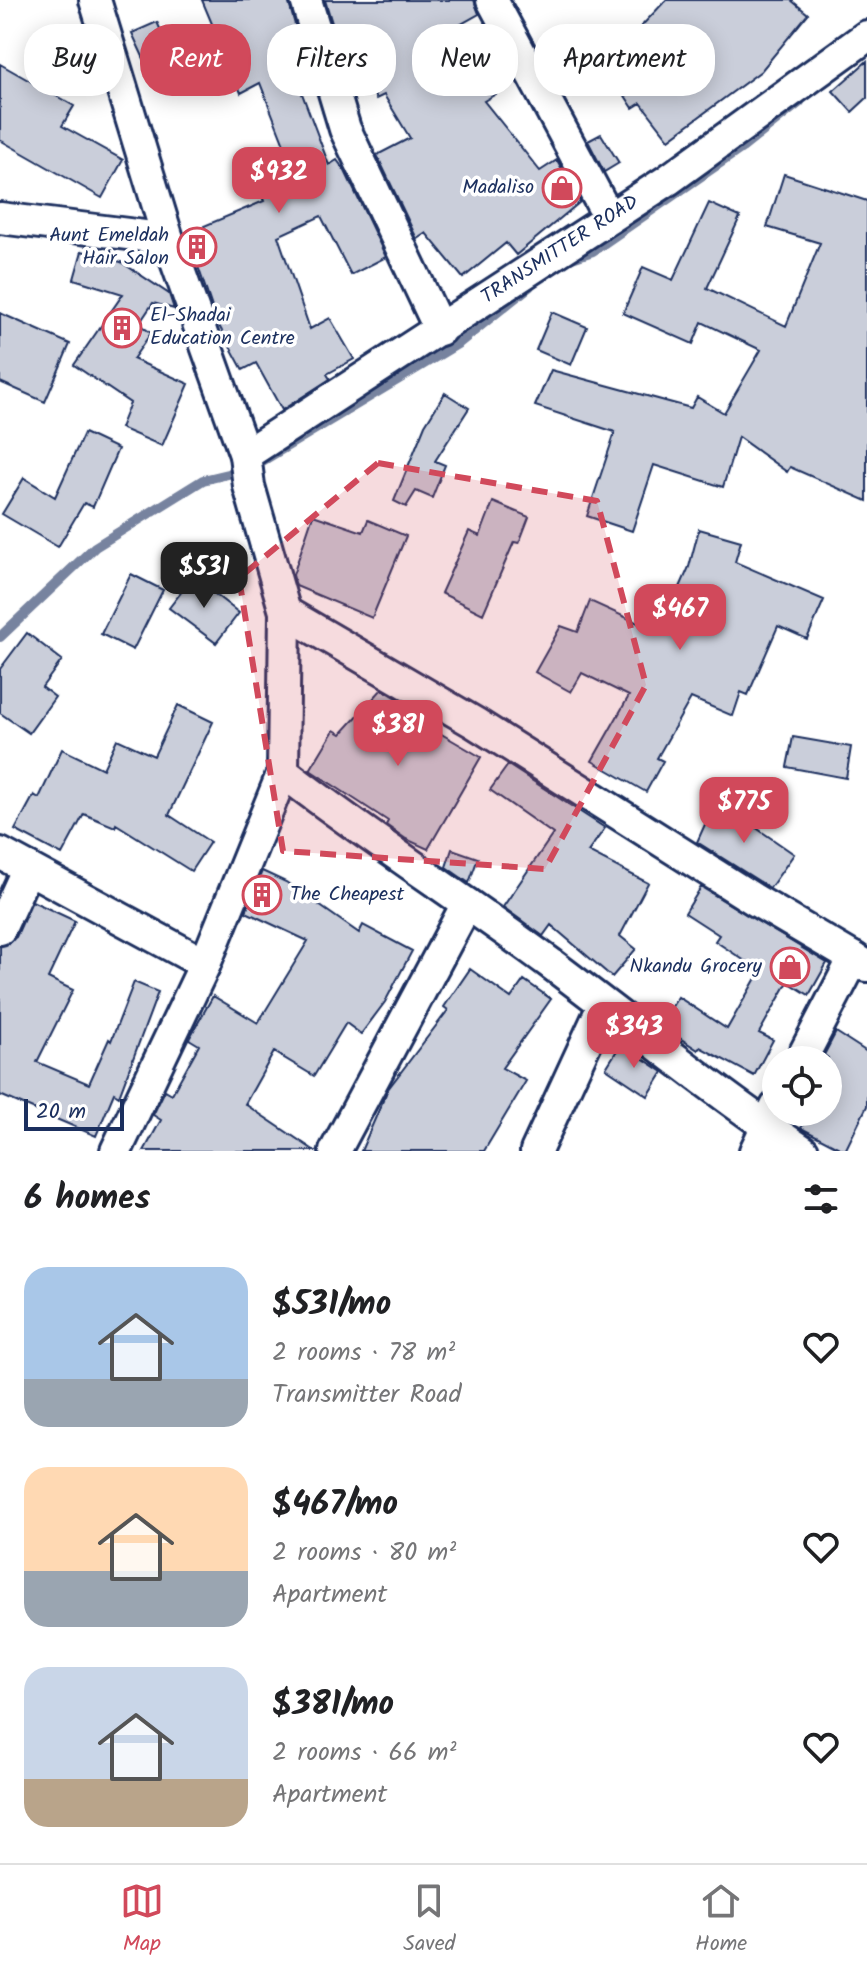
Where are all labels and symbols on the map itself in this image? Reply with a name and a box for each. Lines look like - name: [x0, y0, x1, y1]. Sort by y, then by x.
- pin: $932: [232, 147, 326, 215]
- shop icon: Madaliso: [541, 167, 583, 209]
- place label: Madaliso: [462, 172, 534, 204]
- street label: TRANSMITTER ROAD: [475, 187, 646, 313]
- place label: Aunt Emeldah Hair Salon: [49, 220, 169, 275]
- building icon: Aunt Emeldah Hair Salon: [176, 226, 218, 268]
- place label: El-Shadai Education Centre: [150, 300, 295, 355]
- building icon: El-Shadai Education Centre: [101, 307, 143, 349]
- pin: $531: [157, 542, 251, 610]
- pin: $467: [633, 584, 727, 652]
- pin: $381: [351, 700, 445, 768]
- pin: $775: [697, 777, 791, 845]
- building icon: The Cheapest: [241, 874, 283, 916]
- place label: The Cheapest: [290, 879, 405, 911]
- shop icon: Nkandu Grocery: [769, 946, 811, 988]
- place label: Nkandu Grocery: [630, 951, 763, 983]
- pin: $343: [587, 1002, 681, 1070]
- scale bar: [24, 1095, 124, 1131]

